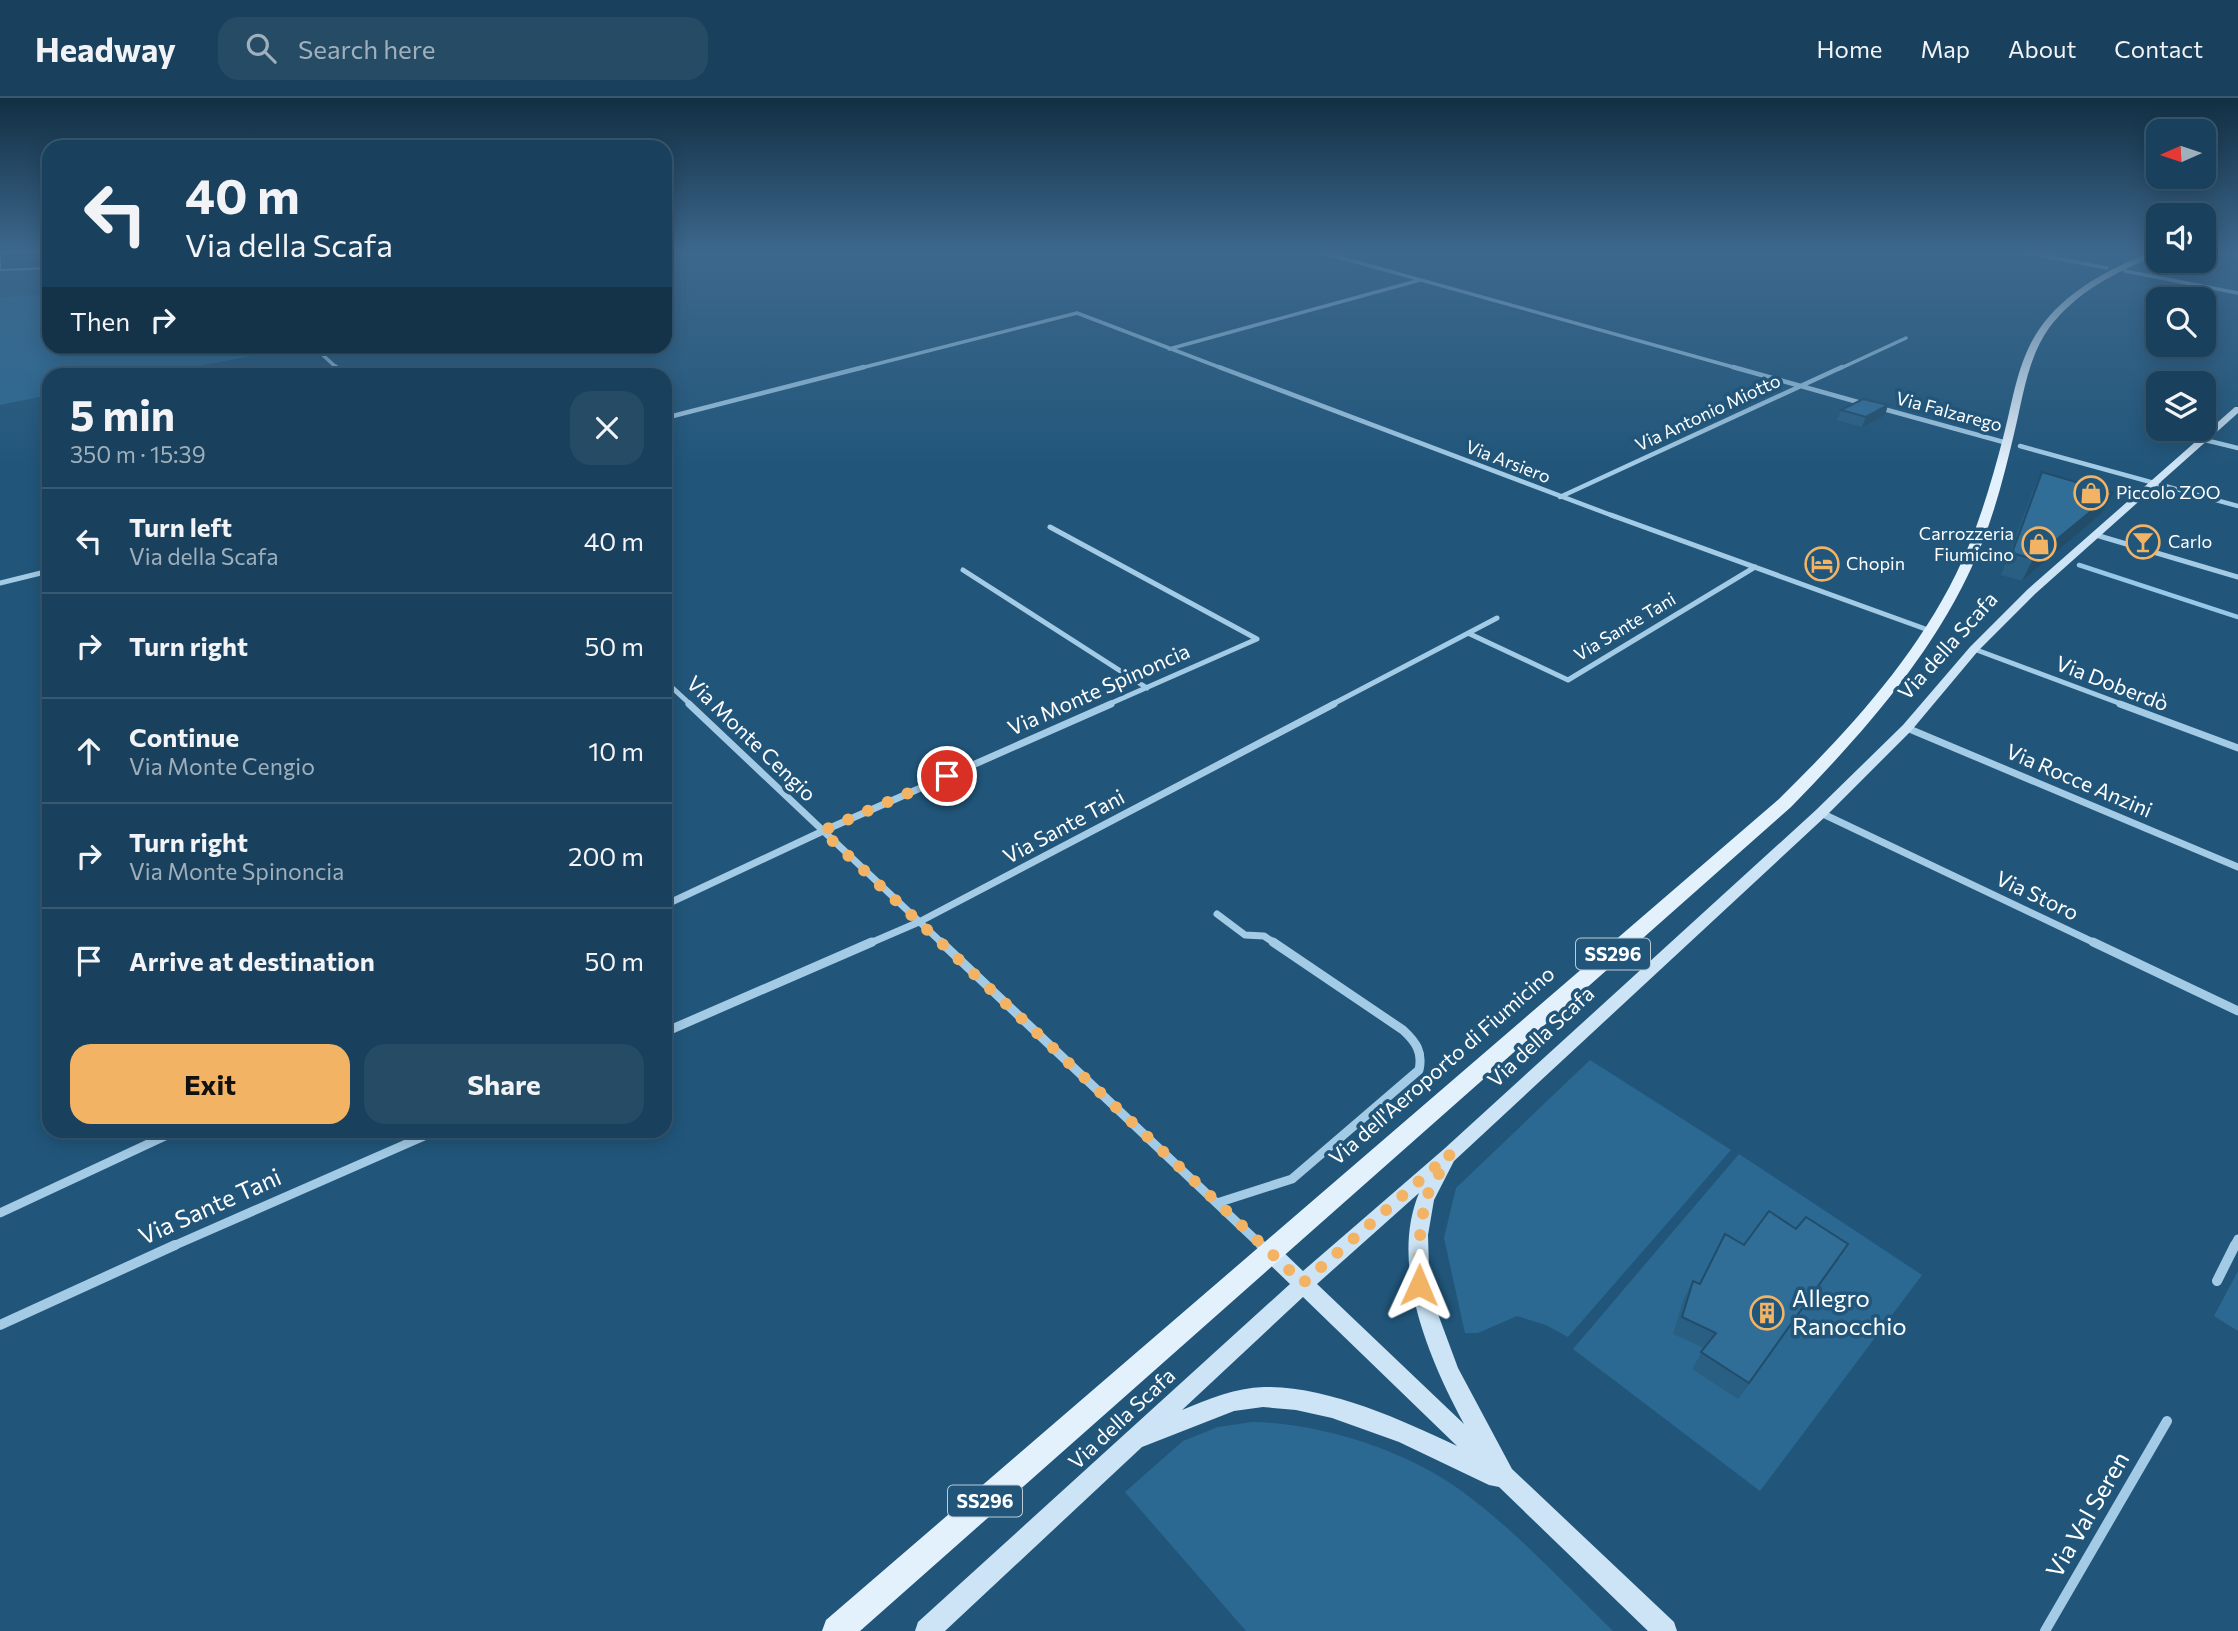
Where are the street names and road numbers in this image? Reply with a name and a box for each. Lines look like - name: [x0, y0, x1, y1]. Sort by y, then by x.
- street label: Via Antonio Miotto: [1632, 369, 1784, 455]
- street label: Via Falzarego: [1894, 386, 2005, 436]
- street label: Via Arsiero: [1463, 435, 1554, 487]
- street label: Via della Scafa: [1892, 586, 2002, 704]
- street label: Via Sante Tani: [1570, 587, 1679, 665]
- street label: Via Monte Spinoncia: [1004, 637, 1193, 740]
- street label: Via Doberdò: [2052, 650, 2173, 716]
- street label: Via Monte Cengio: [682, 670, 822, 806]
- street label: Via Rocce Anzini: [2003, 738, 2156, 822]
- street label: Via Sante Tani: [998, 783, 1128, 868]
- street label: Via Storo: [1992, 865, 2083, 925]
- road number: SS296: [1576, 939, 1650, 970]
- street label: Via dell'Aeroporto di Fiumicino: [1323, 960, 1559, 1170]
- street label: Via della Scafa: [1482, 980, 1598, 1092]
- street label: Via Sante Tani: [134, 1161, 285, 1250]
- street label: Via della Scafa: [1063, 1362, 1179, 1474]
- street label: Via Val Seren: [2039, 1446, 2134, 1582]
- road number: SS296: [948, 1485, 1022, 1516]

